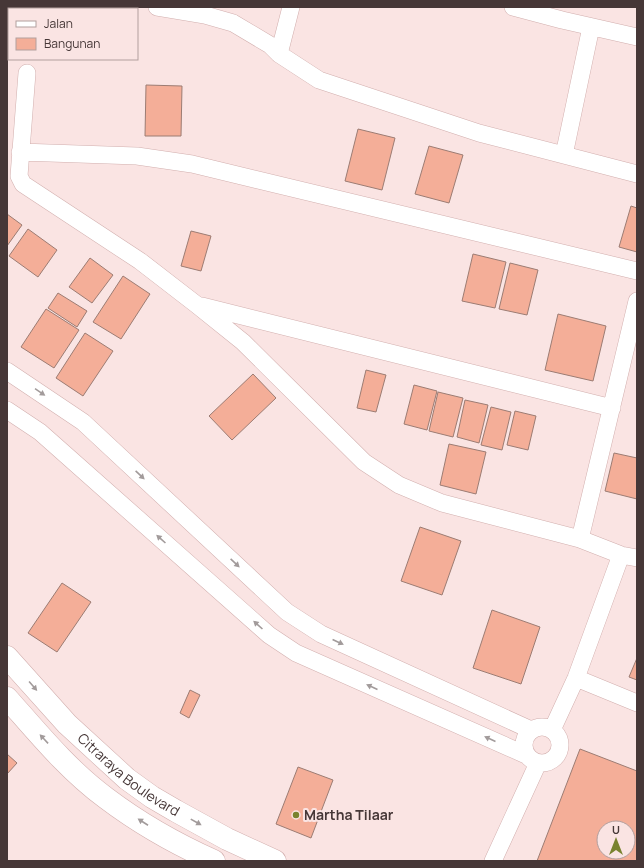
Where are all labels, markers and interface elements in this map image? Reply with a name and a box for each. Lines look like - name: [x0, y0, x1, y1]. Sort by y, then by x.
- legend: [8, 8, 138, 60]
- text: Jalan: [44, 15, 73, 32]
- text: Bangunan: [44, 35, 100, 52]
- one-way arrow: [35, 388, 45, 396]
- one-way arrow: [135, 470, 145, 480]
- one-way arrow: [156, 534, 166, 544]
- one-way arrow: [230, 559, 240, 568]
- one-way arrow: [253, 621, 263, 630]
- one-way arrow: [332, 638, 344, 645]
- one-way arrow: [29, 680, 38, 691]
- one-way arrow: [366, 684, 377, 690]
- street label: Citraraya Boulevard: [74, 728, 183, 820]
- one-way arrow: [39, 734, 48, 744]
- one-way arrow: [484, 736, 496, 742]
- place label: Martha Tilaar: [304, 805, 394, 824]
- marker: Martha Tilaar: [291, 810, 301, 820]
- one-way arrow: [137, 819, 149, 826]
- one-way arrow: [190, 819, 202, 825]
- north arrow: [596, 820, 636, 860]
- text: U: [612, 822, 620, 837]

